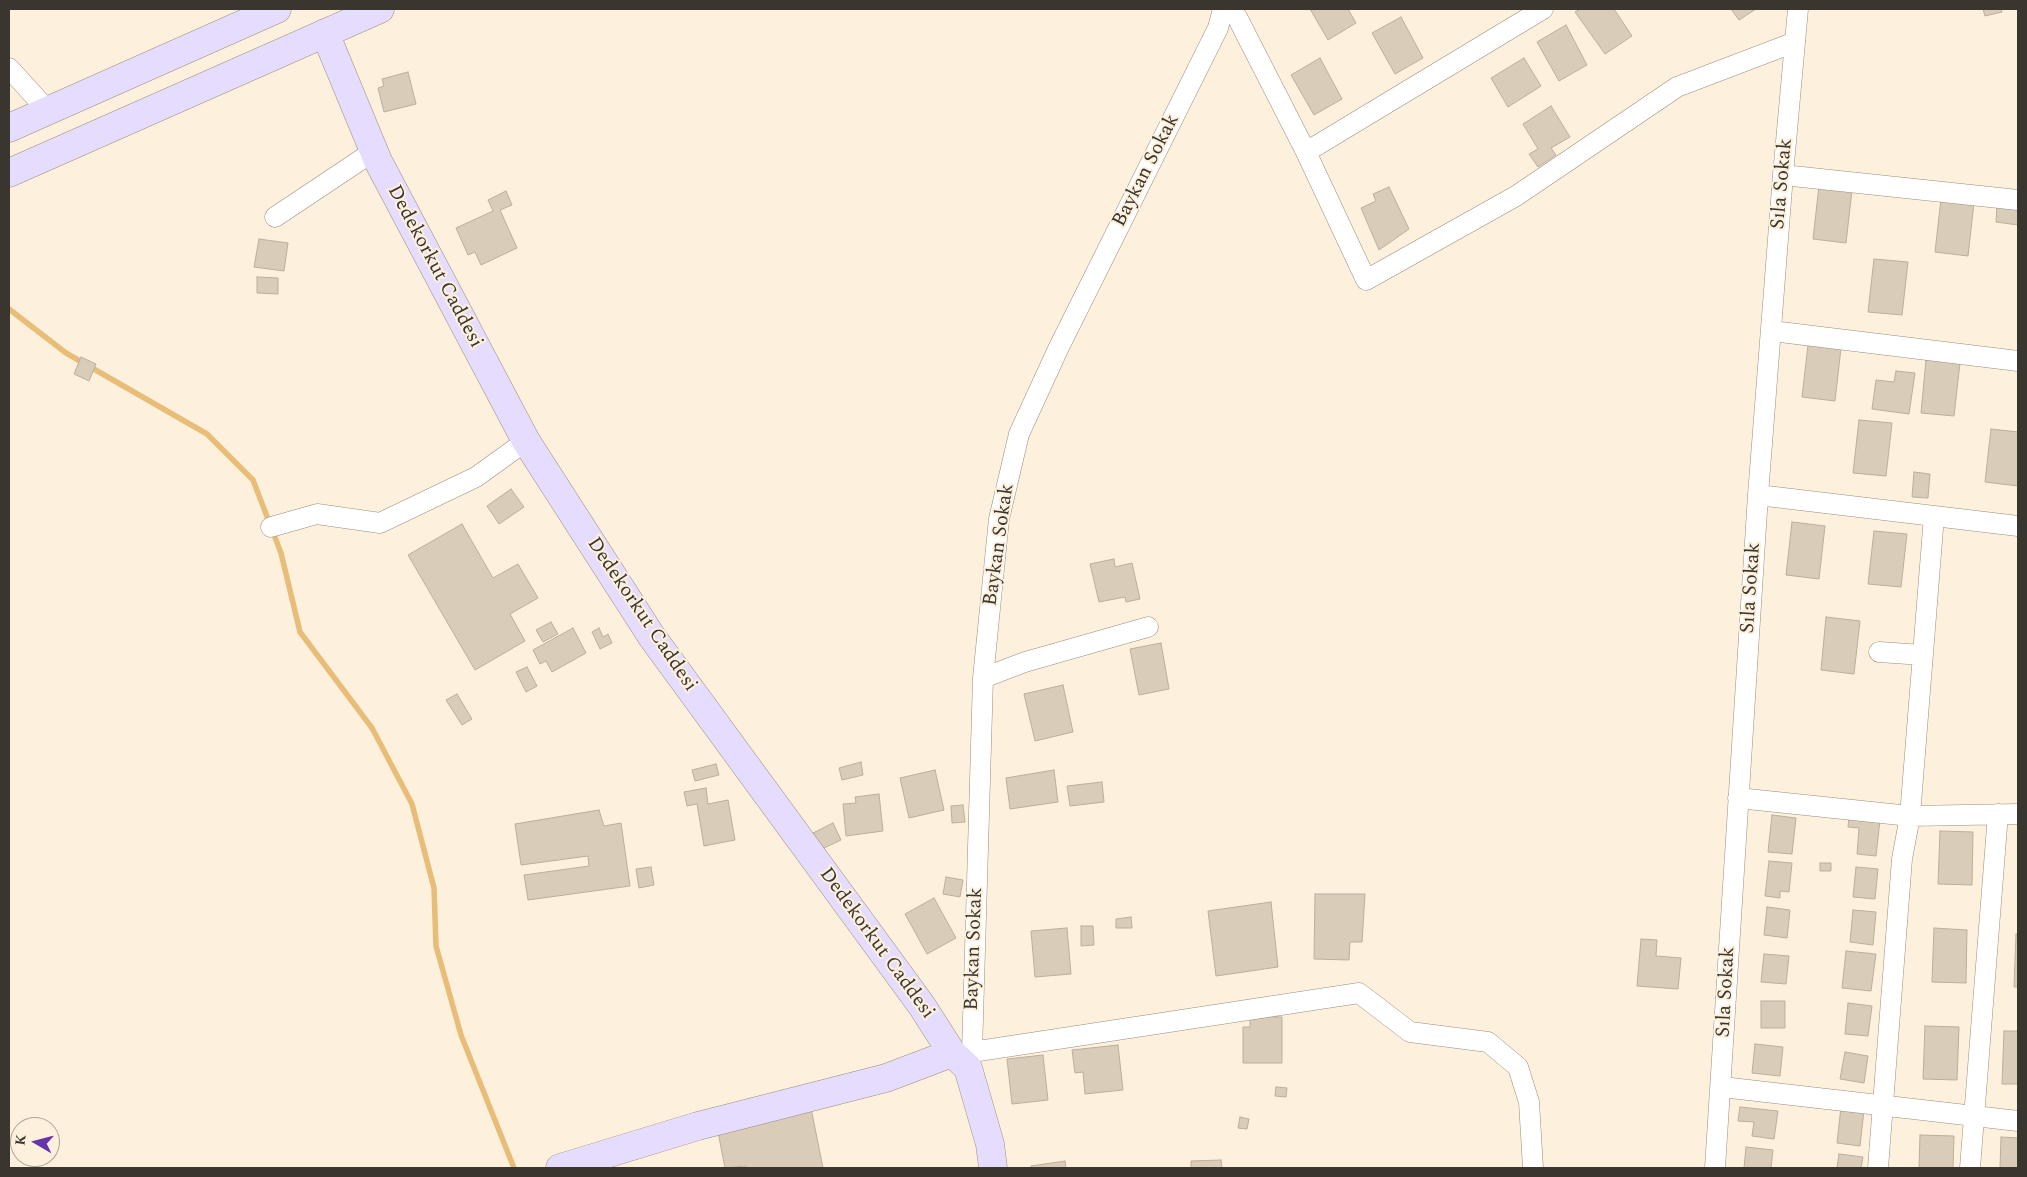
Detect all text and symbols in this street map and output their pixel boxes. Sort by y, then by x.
street label: Baykan Sokak [1108,111,1186,231]
street label: Sıla Sokak [1767,138,1799,230]
street label: Dedekorkut Caddesi [381,181,487,353]
street label: Baykan Sokak [980,482,1020,608]
street label: Dedekorkut Caddesi [580,533,702,697]
street label: Sıla Sokak [1737,542,1767,634]
street label: Dedekorkut Caddesi [813,864,939,1024]
street label: Baykan Sokak [961,887,989,1011]
street label: Sıla Sokak [1713,946,1741,1038]
north arrow [10,1117,60,1167]
text: K [9,1133,32,1147]

